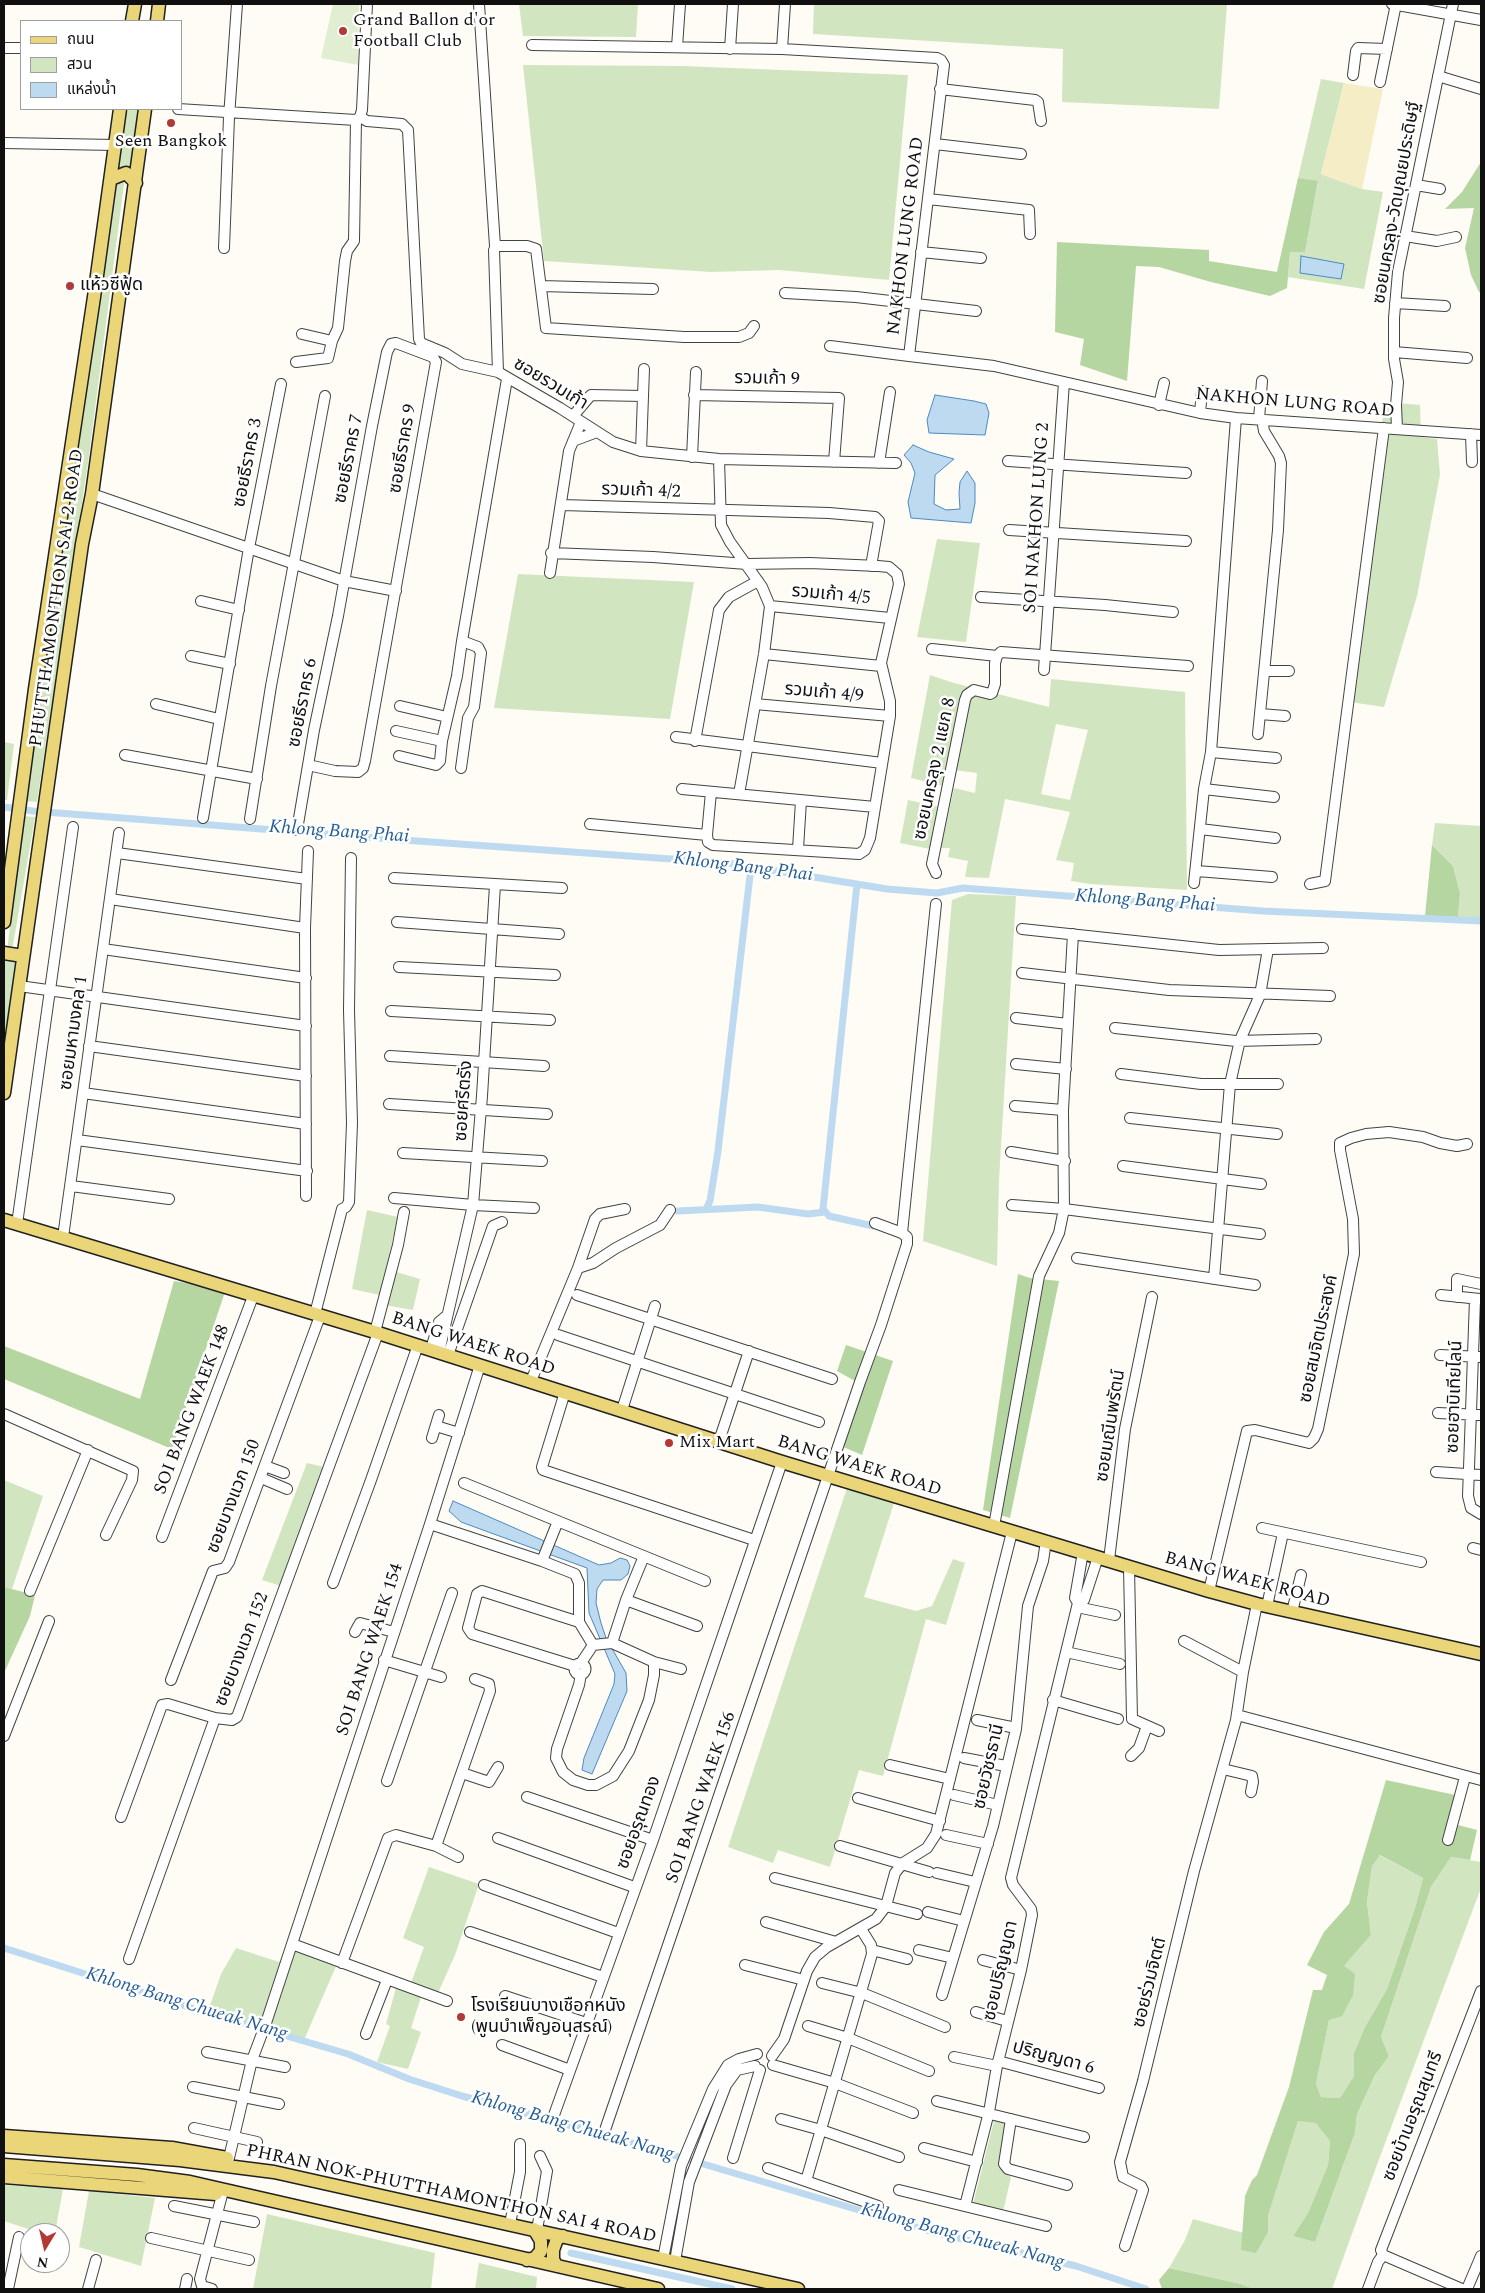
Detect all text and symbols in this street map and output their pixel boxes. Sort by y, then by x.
place label: Grand Ballon d'or Football Club [353,10,495,52]
legend [20,20,182,110]
marker: Grand Ballon d'or Football Club [337,25,349,37]
text: ถนน [67,28,94,51]
text: สวน [67,53,92,76]
text: แหล่งน้ำ [67,78,116,101]
street label: ซอยนครลุง-วัดบุณยประดิษฐ์ [1370,100,1426,306]
marker: Seen Bangkok [165,117,177,129]
place label: Seen Bangkok [115,131,227,153]
street label: NAKHON LUNG ROAD [884,136,930,336]
place label: แห้วซีฟู้ด [80,275,143,297]
marker: แห้วซีฟู้ด [64,280,76,292]
street label: ซอยรวมเก้า [509,354,591,416]
street label: รวมเก้า 9 [734,369,800,391]
street label: NAKHON LUNG ROAD [1195,385,1395,423]
street label: ซอยธีราคร 9 [386,403,422,495]
street label: ซอยธีราคร 7 [331,413,369,505]
street label: ซอยธีราคร 3 [230,417,268,509]
street label: SOI NAKHON LUNG 2 [1021,422,1055,614]
street label: PHUTTHAMONTHON SAI 2 ROAD [26,448,90,748]
street label: รวมเก้า 4/2 [601,480,681,504]
street label: รวมเก้า 4/5 [791,582,871,610]
street label: ซอยธีราคร 6 [285,657,323,749]
street label: รวมเก้า 4/9 [784,680,864,708]
street label: ซอยนครลุง 2 แยก 8 [910,696,962,842]
water label: Khlong Bang Phai [268,817,410,849]
water label: Khlong Bang Phai [672,848,814,888]
water label: Khlong Bang Phai [1074,886,1216,918]
street label: ซอยมหามงคล 1 [56,974,94,1092]
street label: ซอยศรีตรัง [451,1060,479,1142]
street label: ซอยสมจิตประสงค์ [1296,1273,1344,1405]
street label: BANG WAEK ROAD [389,1308,557,1382]
street label: SOI BANG WAEK 148 [151,1322,235,1498]
street label: ซอยฮาบิเทียไลน์ [1443,1340,1469,1454]
street label: ซอยมณีนพรัตน์ [1092,1368,1132,1484]
place label: Mix Mart [679,1432,755,1454]
street label: BANG WAEK ROAD [774,1432,944,1502]
street label: ซอยบางแวก 150 [203,1437,267,1557]
marker: Mix Mart [663,1437,675,1449]
street label: BANG WAEK ROAD [1162,1548,1332,1614]
street label: SOI BANG WAEK 154 [333,1561,409,1739]
street label: ซอยบางแวก 152 [211,1590,275,1710]
street label: SOI BANG WAEK 156 [663,1709,741,1887]
street label: ซอยวัชรธานี [970,1722,1010,1812]
street label: ซอยอรุณทอง [613,1774,667,1872]
street label: ซอยปริญญดา [980,1919,1024,2023]
street label: ซอยร่วมจิตต์ [1129,1936,1173,2030]
water label: Khlong Bang Chueak Nang [83,1963,289,2047]
place label: โรงเรียนบางเชือกหนัง (พูนบำเพ็ญอนุสรณ์) [471,1996,626,2038]
marker: โรงเรียนบางเชือกหนัง (พูนบำเพ็ญอนุสรณ์) [455,2011,467,2023]
street label: ปริญญดา 6 [1009,2038,1097,2080]
street label: ซอยบ้านอรุณสุนทรี [1379,2049,1449,2185]
water label: Khlong Bang Chueak Nang [468,2087,676,2167]
street label: PHRAN NOK-PHUTTHAMONTHON SAI 4 ROAD [244,2141,658,2249]
water label: Khlong Bang Chueak Nang [858,2199,1066,2275]
north arrow [20,2223,70,2273]
text: N [35,2251,50,2274]

